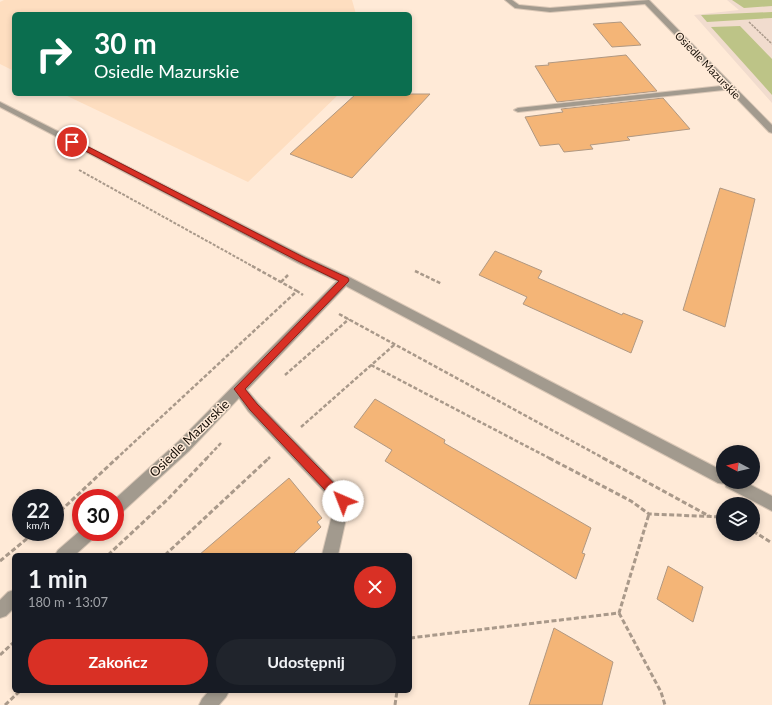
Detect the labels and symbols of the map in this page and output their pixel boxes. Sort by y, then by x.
street label: Osiedle Mazurskie [673,29,744,102]
pin [55,125,89,159]
street label: Osiedle Mazurskie [146,396,232,480]
north arrow [716,445,760,489]
position arrow [322,480,364,522]
speed limit sign: 30 [72,489,124,541]

